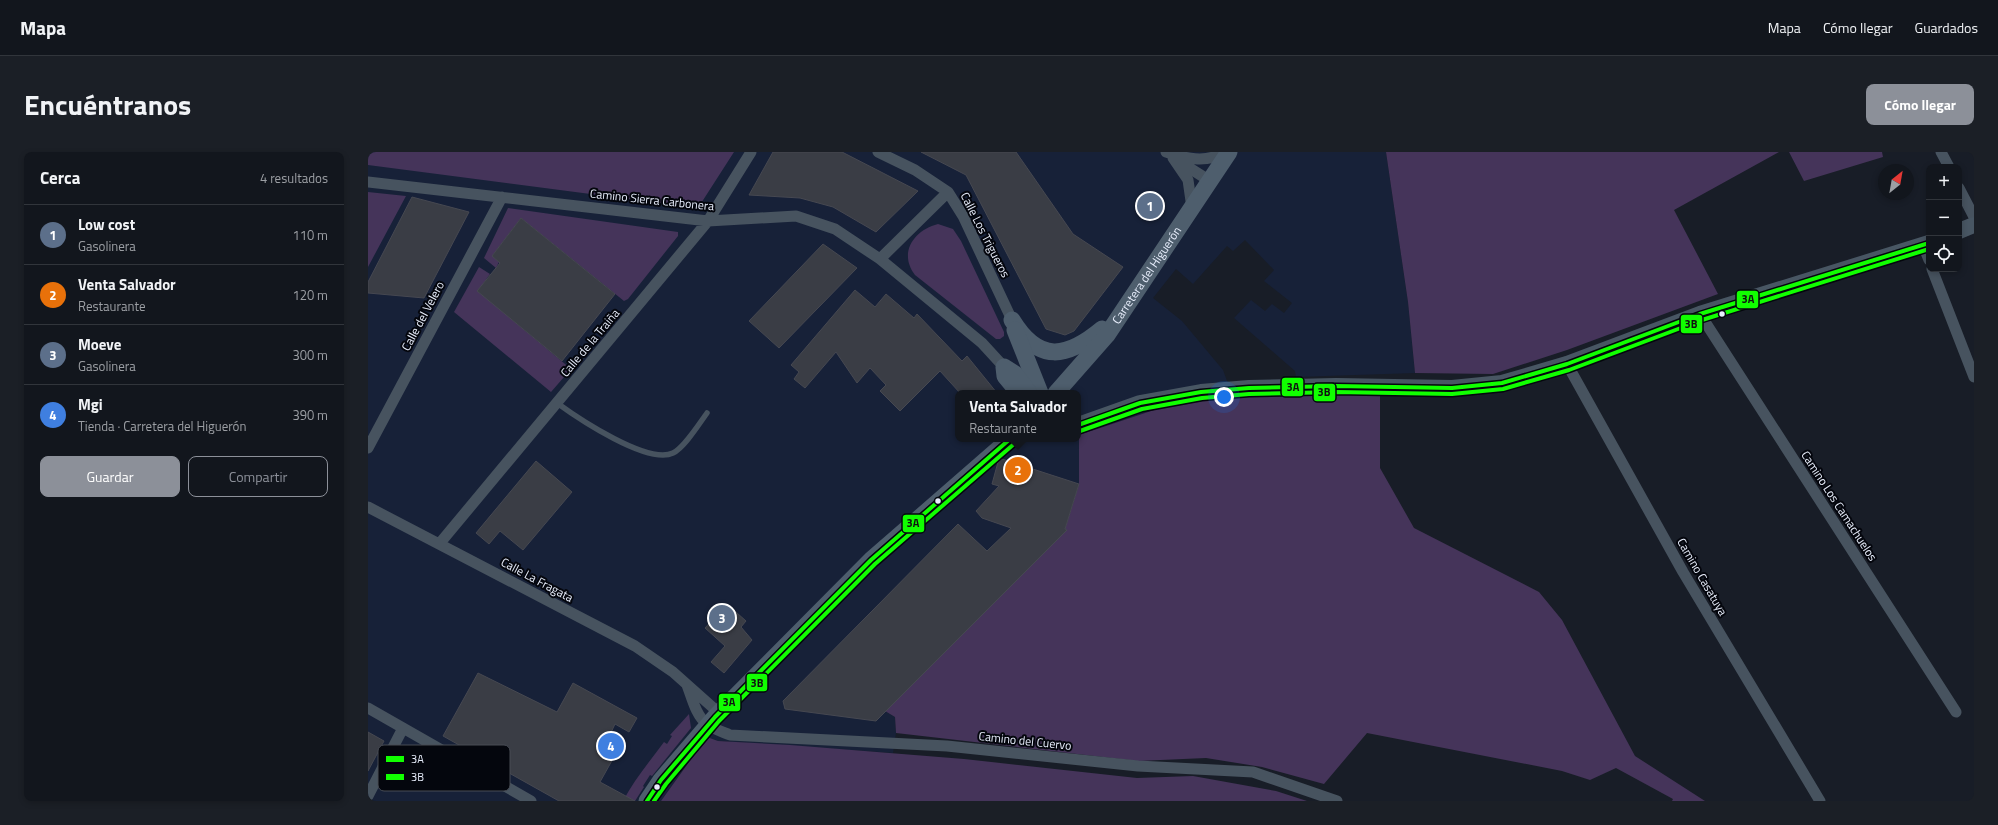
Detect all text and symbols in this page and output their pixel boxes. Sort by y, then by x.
text: Mapa [20,13,66,42]
text: Mapa [1768,17,1801,38]
text: Cómo llegar [1823,17,1893,38]
text: Guardados [1915,17,1978,38]
text: Encuéntranos [24,83,191,126]
button: Cómo llegar [1866,84,1974,125]
north arrow [1878,164,1914,200]
map controls [1926,164,1962,272]
button: + [1926,164,1962,200]
text: Cerca [40,165,80,191]
text: 4 resultados [260,168,328,188]
street label: Camino Sierra Carbonera [589,184,715,215]
street label: Calle Los Trigueros [956,189,1015,281]
pin: 1 [1137,191,1163,221]
button: − [1926,200,1962,236]
text: Low cost [78,213,135,236]
street label: Carretera del Higuerón [1107,222,1186,328]
text: 1 [49,225,57,245]
text: 110 m [292,225,328,245]
text: Gasolinera [78,236,136,256]
button: locate [1926,236,1962,272]
text: Venta Salvador [78,273,176,296]
street label: Calle del Velero [396,278,449,354]
text: 2 [49,285,57,305]
text: 120 m [292,285,328,305]
line badge: 3A [1736,290,1759,309]
text: 3A [1742,291,1755,307]
text: Restaurante [78,296,146,316]
street label: Calle de la Traiña [555,304,624,381]
unlabelled marker [1717,309,1727,319]
line badge: 3B [1680,314,1703,334]
text: 3B [1685,316,1698,332]
text: Moeve [78,333,121,356]
text: 3 [49,345,57,365]
text: 300 m [292,345,328,365]
text: Gasolinera [78,356,136,376]
line badge: 3A [1281,377,1304,397]
text: 3A [1287,379,1300,395]
line badge: 3B [1313,383,1336,402]
text: 3B [1318,384,1331,400]
your location [1214,387,1234,407]
popup [955,390,1081,442]
text: Mgi [78,393,103,416]
text: Venta Salvador [969,395,1067,418]
text: 4 [49,405,57,425]
text: 390 m [292,405,328,425]
text: Tienda · Carretera del Higuerón [78,416,246,436]
text: Restaurante [969,418,1037,438]
street label: Camino Los Camachuelos [1797,447,1883,565]
pin: 2 [1005,455,1031,485]
button: Guardar [40,456,180,497]
button: Compartir [188,456,328,497]
unlabelled marker [933,496,943,506]
line badge: 3A [902,514,925,533]
text: 3A [907,515,920,531]
street label: Camino Casatuya [1672,534,1732,619]
street label: Calle La Fragata [498,552,577,607]
pin: 3 [709,603,735,633]
line badge: 3B [746,673,768,692]
text: 3B [751,675,764,691]
line badge: 3A [718,693,741,712]
text: 3A [723,694,736,710]
street label: Camino del Cuervo [978,726,1073,755]
pin: 4 [598,731,624,761]
legend [378,745,510,791]
text: 3A [411,751,424,767]
text: 3B [411,769,424,785]
unlabelled marker [652,782,662,792]

